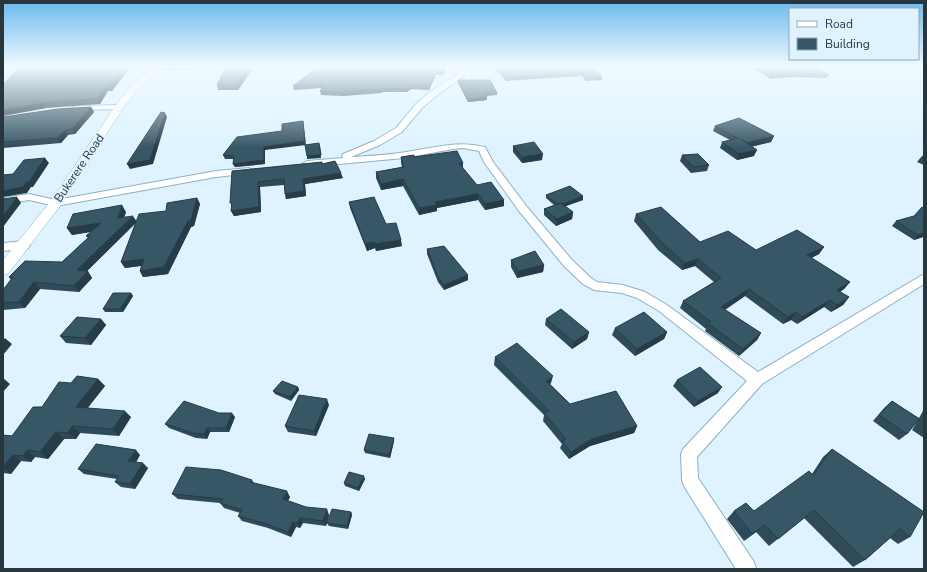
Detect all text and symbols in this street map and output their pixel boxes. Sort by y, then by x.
legend [789,8,919,60]
text: Road [825,16,853,32]
text: Building [825,36,870,52]
street label: Bukerere Road [50,131,108,205]

